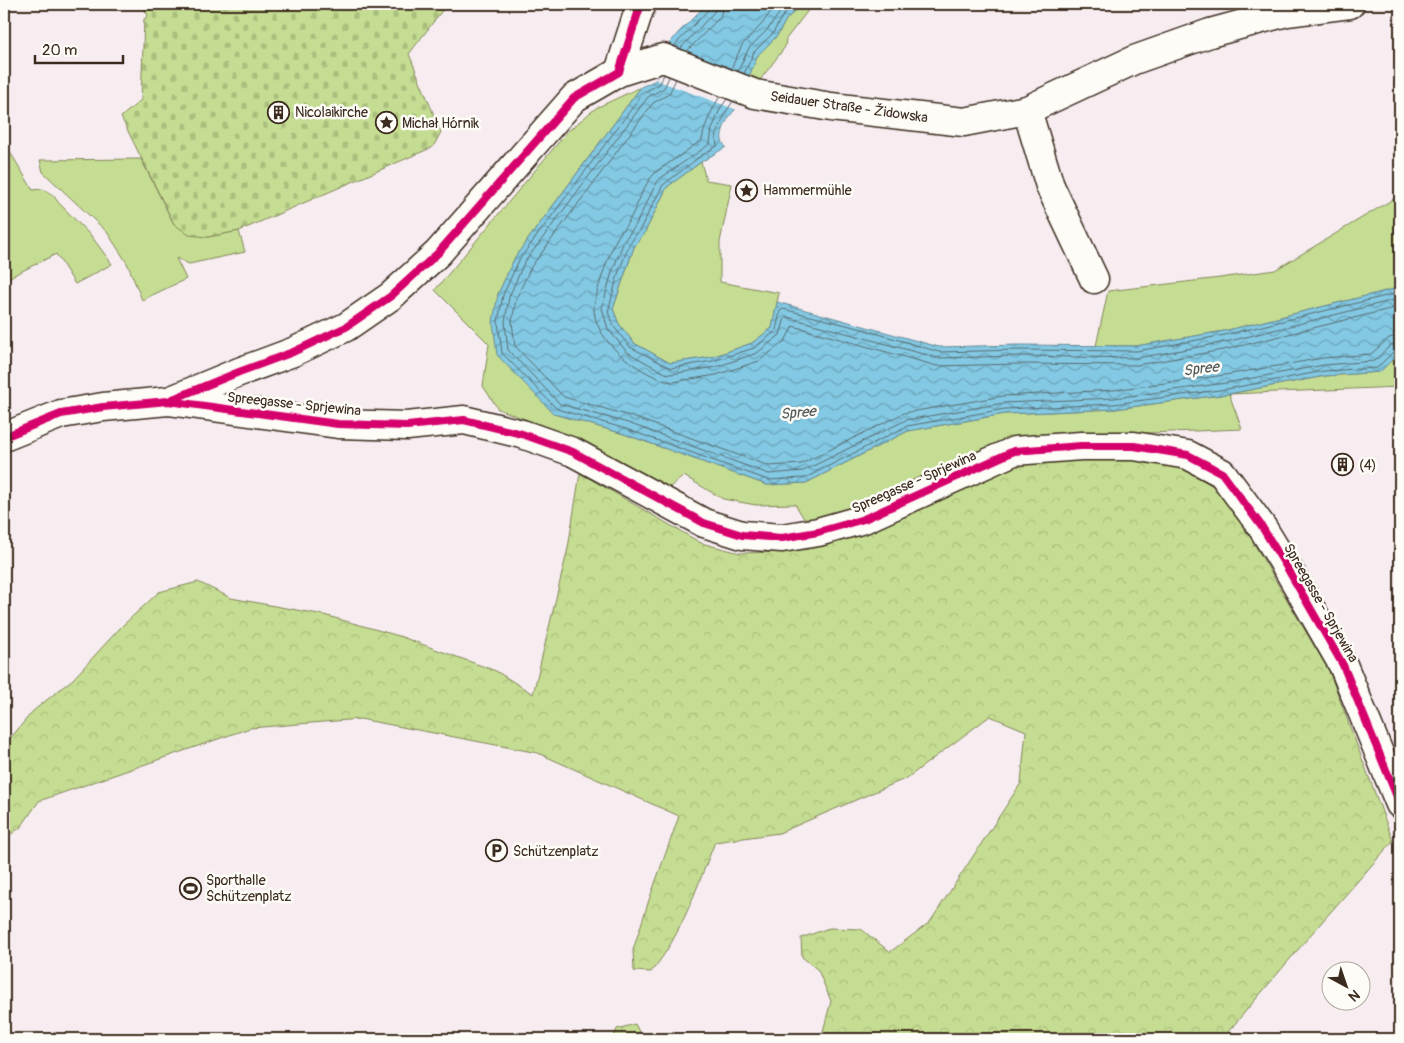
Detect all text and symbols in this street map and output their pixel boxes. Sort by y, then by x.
scale bar [35,32,122,64]
text: 20 m [42,41,77,60]
street label: Seidauer Straße - Židowska [769,88,929,126]
building icon: Nicolaikirche [267,100,291,124]
place label: Nicolaikirche [295,104,368,121]
place icon: Michał Hórnik [374,111,398,135]
place label: Michał Hórnik [402,115,479,132]
place icon: Hammermühle [735,178,759,202]
place label: Hammermühle [763,182,852,199]
water label: Spree [1182,357,1221,381]
street label: Spreegasse - Sprjewina [226,389,362,419]
water label: Spree [779,402,818,424]
street label: Spreegasse - Sprjewina [849,447,979,517]
building icon: (4) [1331,453,1355,477]
place label: (4) [1359,457,1377,474]
street label: Spreegasse - Sprjewina [1280,541,1362,665]
parking icon: Schützenplatz [485,839,509,863]
place label: Schützenplatz [513,843,599,860]
place label: Sporthalle Schützenplatz [206,872,292,905]
sports icon: Sporthalle Schützenplatz [178,876,202,900]
north arrow [1322,960,1372,1010]
text: N [1345,986,1363,1005]

